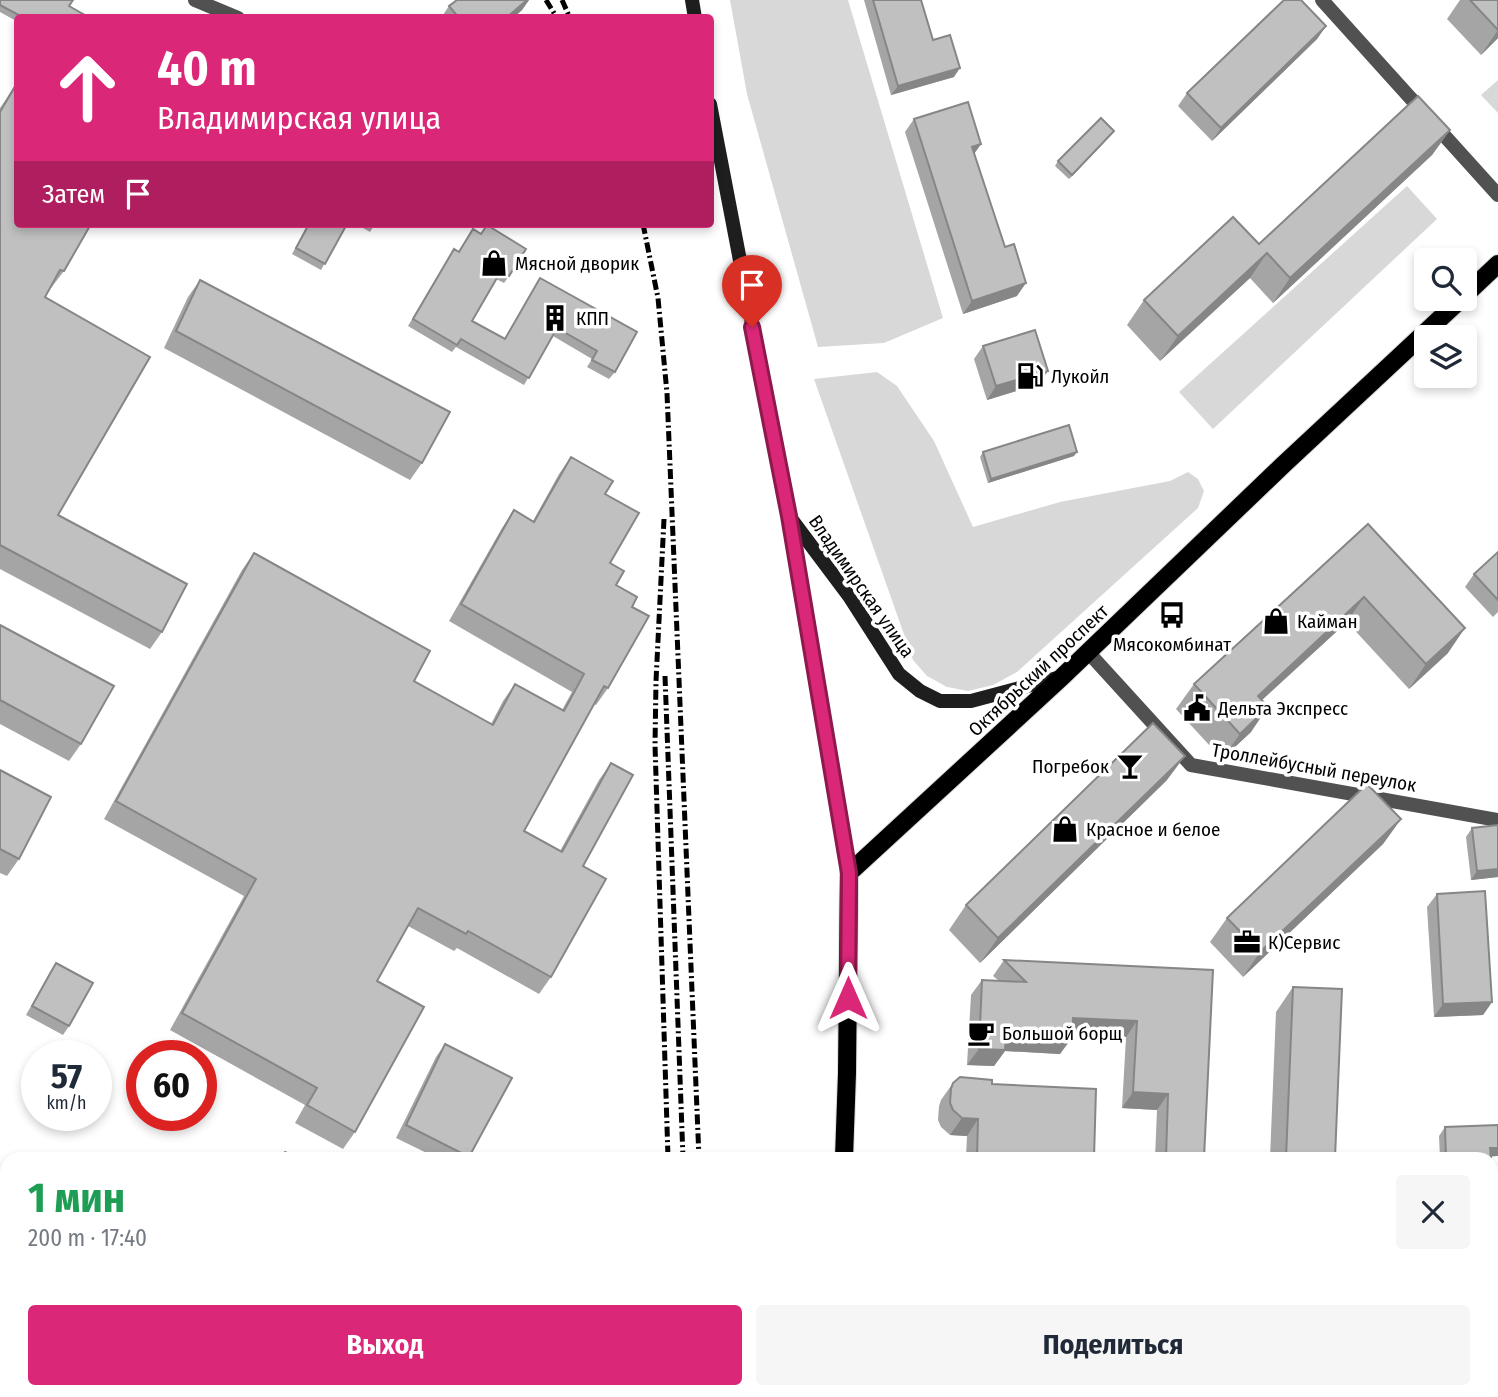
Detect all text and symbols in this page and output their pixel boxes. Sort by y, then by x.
text: 40 m [157,39,257,98]
icon: ahead [42,42,133,133]
text: Владимирская улица [157,99,441,137]
icon: arrive [119,175,157,213]
text: Затем [42,179,105,210]
shop icon: Мясной дворик [479,248,509,278]
map controls [1414,248,1477,388]
button: search [1414,248,1477,311]
place label: Мясной дворик [515,252,639,275]
pin [722,255,782,327]
icon: arrive [733,266,771,304]
building icon: КПП [540,303,570,333]
place label: КПП [576,307,609,330]
button: layers [1414,325,1477,388]
fuel station icon: Лукойл [1015,361,1045,391]
place label: Лукойл [1051,365,1109,388]
street label: Владимирская улица [804,511,919,662]
street label: Октябрьский проспект [964,599,1113,741]
bus stop icon: Мясокомбинат [1157,600,1187,630]
shop icon: Кайман [1261,606,1291,636]
place label: Кайман [1297,610,1358,633]
place label: Мясокомбинат [1113,633,1231,656]
public building icon: Дельта Экспресс [1182,693,1212,723]
place label: Дельта Экспресс [1217,697,1348,720]
street label: Троллейбусный переулок [1210,738,1418,797]
bar icon: Погребок [1115,751,1145,781]
place label: Погребок [1032,755,1109,778]
shop icon: Красное и белое [1050,814,1080,844]
place label: Красное и белое [1086,818,1220,841]
office icon: К)Сервис [1232,927,1262,957]
place label: К)Сервис [1268,931,1340,954]
position arrow [811,961,885,1035]
cafe icon: Большой борщ [966,1018,996,1048]
place label: Большой борщ [1002,1022,1123,1045]
speed limit sign: 60 [126,1040,217,1131]
text: 57 [51,1055,82,1097]
text: km/h [46,1092,87,1114]
text: 1 мин [28,1173,125,1223]
button: close [1396,1175,1470,1249]
text: 200 m · 17:40 [28,1224,147,1252]
button: Выход [28,1305,742,1385]
button: Поделиться [756,1305,1470,1385]

